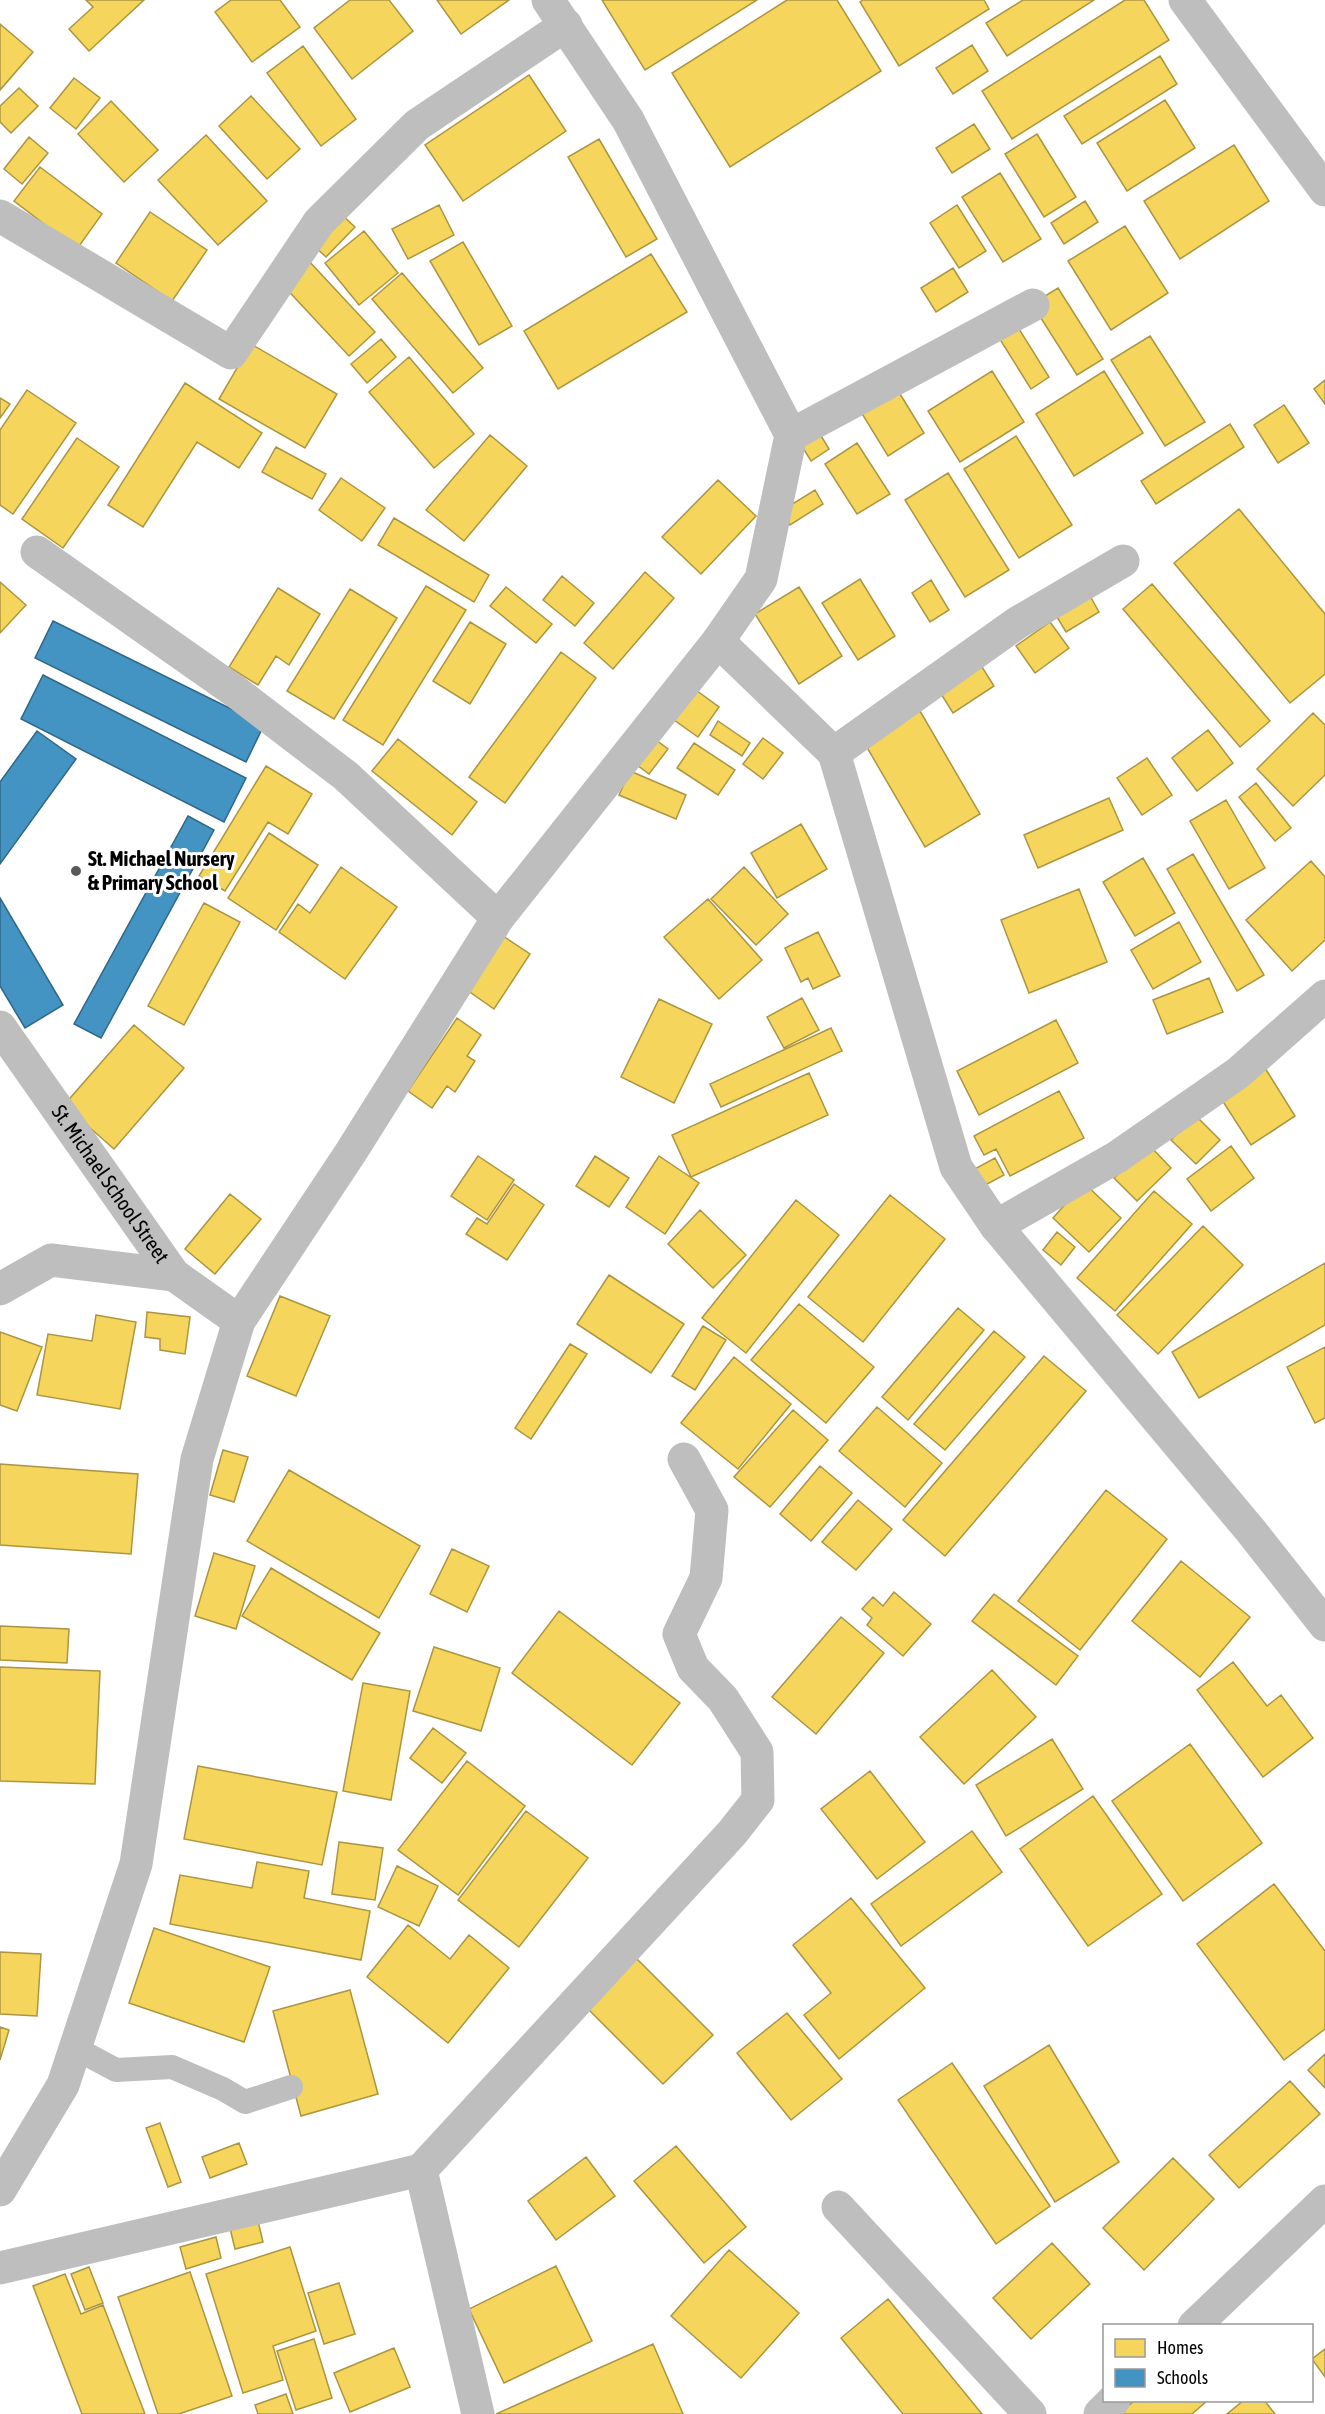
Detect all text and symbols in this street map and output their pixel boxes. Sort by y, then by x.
place label: St. Michael Nursery & Primary School [88,846,235,894]
marker: St. Michael Nursery & Primary School [69,864,83,878]
street label: St. Michael School Street [47,1100,175,1267]
legend [1103,2324,1313,2402]
text: Homes [1157,2337,1203,2358]
text: Schools [1157,2367,1208,2388]

